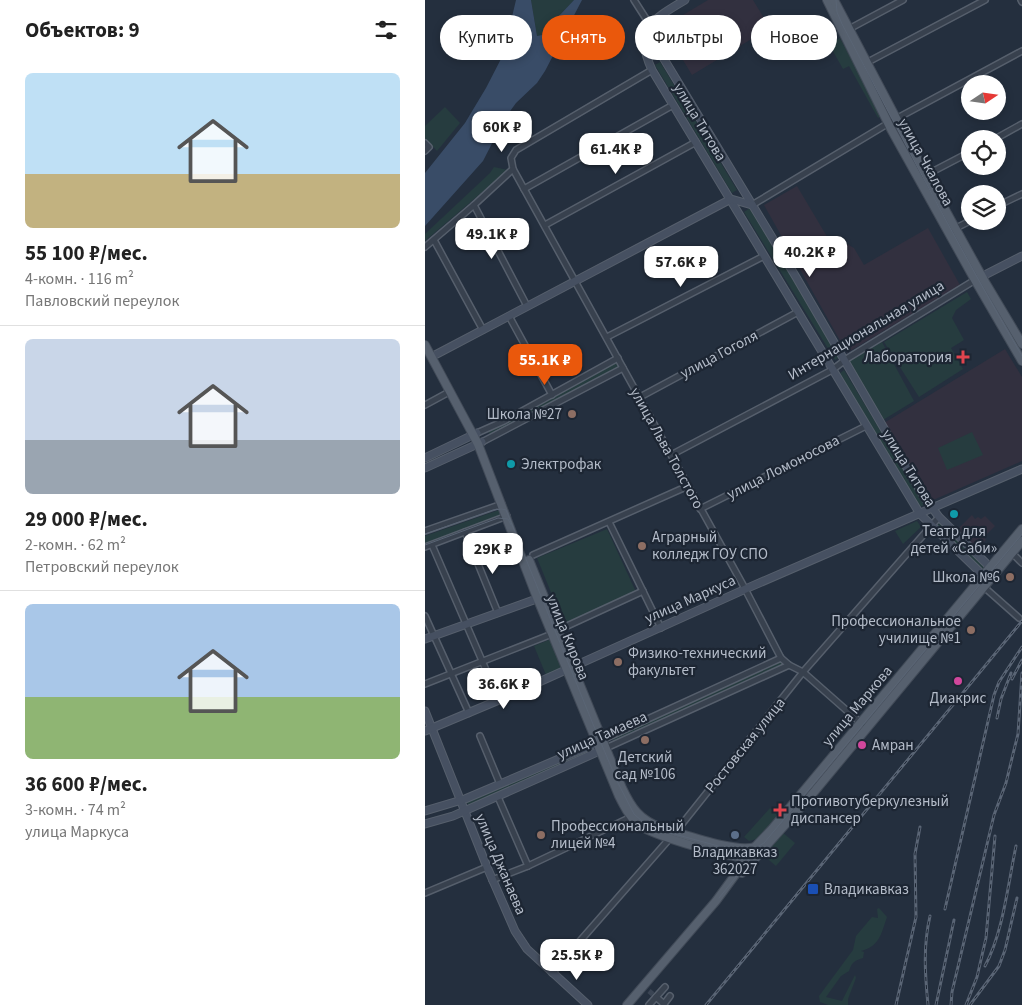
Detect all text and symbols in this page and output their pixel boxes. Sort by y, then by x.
text: Объектов: 9 [25,15,140,45]
chip: Купить [440,15,532,60]
chip: Снять [542,15,625,60]
chip: Фильтры [635,15,741,60]
chip: Новое [751,15,837,60]
icon: filters [372,16,400,44]
north arrow [961,75,1006,120]
map controls [961,75,1006,230]
street label: улица Титова [668,79,731,165]
icon: home [168,106,258,196]
pin: 60K ₽ [467,110,537,153]
street label: улица Чкалова [893,115,958,210]
text: 60K ₽ [483,116,521,138]
button: locate [961,130,1006,175]
pin: 61.4K ₽ [570,132,662,175]
text: 61.4K ₽ [590,138,642,160]
button: layers [961,185,1006,230]
pin: 49.1K ₽ [446,218,538,260]
text: 49.1K ₽ [466,223,518,245]
pin: 40.2K ₽ [764,236,856,278]
text: 55 100 ₽/мес. [25,238,148,268]
text: 40.2K ₽ [784,241,836,263]
pin: 57.6K ₽ [635,246,727,288]
text: 57.6K ₽ [655,251,707,273]
text: 4-комн. · 116 m² [25,268,134,290]
street label: Интернациональная улица [784,275,948,386]
text: Павловский переулок [25,290,179,312]
street label: улица Гоголя [676,325,762,384]
pin: 55.1K ₽ [499,344,591,386]
place label: Лаборатория [864,347,952,368]
text: 55.1K ₽ [519,349,571,371]
marker: Лаборатория [956,350,970,364]
icon: home [168,371,258,461]
street label: улица Льва Толстого [624,384,709,513]
place label: Школа №27 [487,404,562,425]
marker: Школа №27 [566,408,578,420]
street label: улица Титова [876,425,941,511]
street label: улица Ломоносова [723,430,843,505]
place label: Электрофак [521,454,602,475]
marker: Электрофак [505,458,517,470]
text: 29 000 ₽/мес. [25,504,148,534]
marker: Театр для детей «Саби» [948,508,960,520]
place label: Театр для детей «Саби» [911,521,997,559]
place label: Аграрный колледж ГОУ СПО [652,527,768,565]
pin: 29K ₽ [458,532,528,575]
text: 2-комн. · 62 m² [25,534,126,556]
text: 29K ₽ [474,538,512,560]
marker: Аграрный колледж ГОУ СПО [636,540,648,552]
text: Петровский переулок [25,556,179,578]
place label: Школа №6 [932,567,1000,588]
street label: улица Маркуса [641,570,739,629]
marker: Школа №6 [1004,571,1016,583]
street label: улица Кирова [541,591,594,683]
place label: Профессиональное училище №1 [831,611,961,649]
marker: Профессиональное училище №1 [965,624,977,636]
icon: home [168,636,258,726]
place label: Физико-технический факультет [628,643,766,681]
marker: Физико-технический факультет [612,656,624,668]
street label: улица Маркова [817,661,897,751]
pin: 36.6K ₽ [458,668,550,710]
text: 36.6K ₽ [478,673,530,695]
marker: Диакрис [952,675,964,687]
place label: Диакрис [930,688,987,709]
street label: Ростовская улица [700,693,790,797]
street label: улица Тамаева [554,706,651,765]
marker: Детский сад №106 [639,734,651,746]
place label: Амран [872,735,914,756]
marker: Амран [856,739,868,751]
place label: Детский сад №106 [614,747,676,785]
text: 36 600 ₽/мес. [25,769,148,799]
place label: Противотуберкулезный диспансер [791,791,949,829]
text: 3-комн. · 74 m² [25,799,126,821]
marker: Противотуберкулезный диспансер [773,803,787,817]
street label: улица Джанаева [470,810,531,918]
place label: Профессиональный лицей №4 [551,816,684,854]
text: улица Маркуса [25,821,129,843]
marker: Профессиональный лицей №4 [535,829,547,841]
marker: Владикавказ 362027 [729,829,741,841]
place label: Владикавказ 362027 [693,842,778,880]
place label: Владикавказ [824,879,909,900]
marker: Владикавказ [806,882,820,896]
pin: 25.5K ₽ [531,938,623,981]
text: 25.5K ₽ [551,944,603,966]

